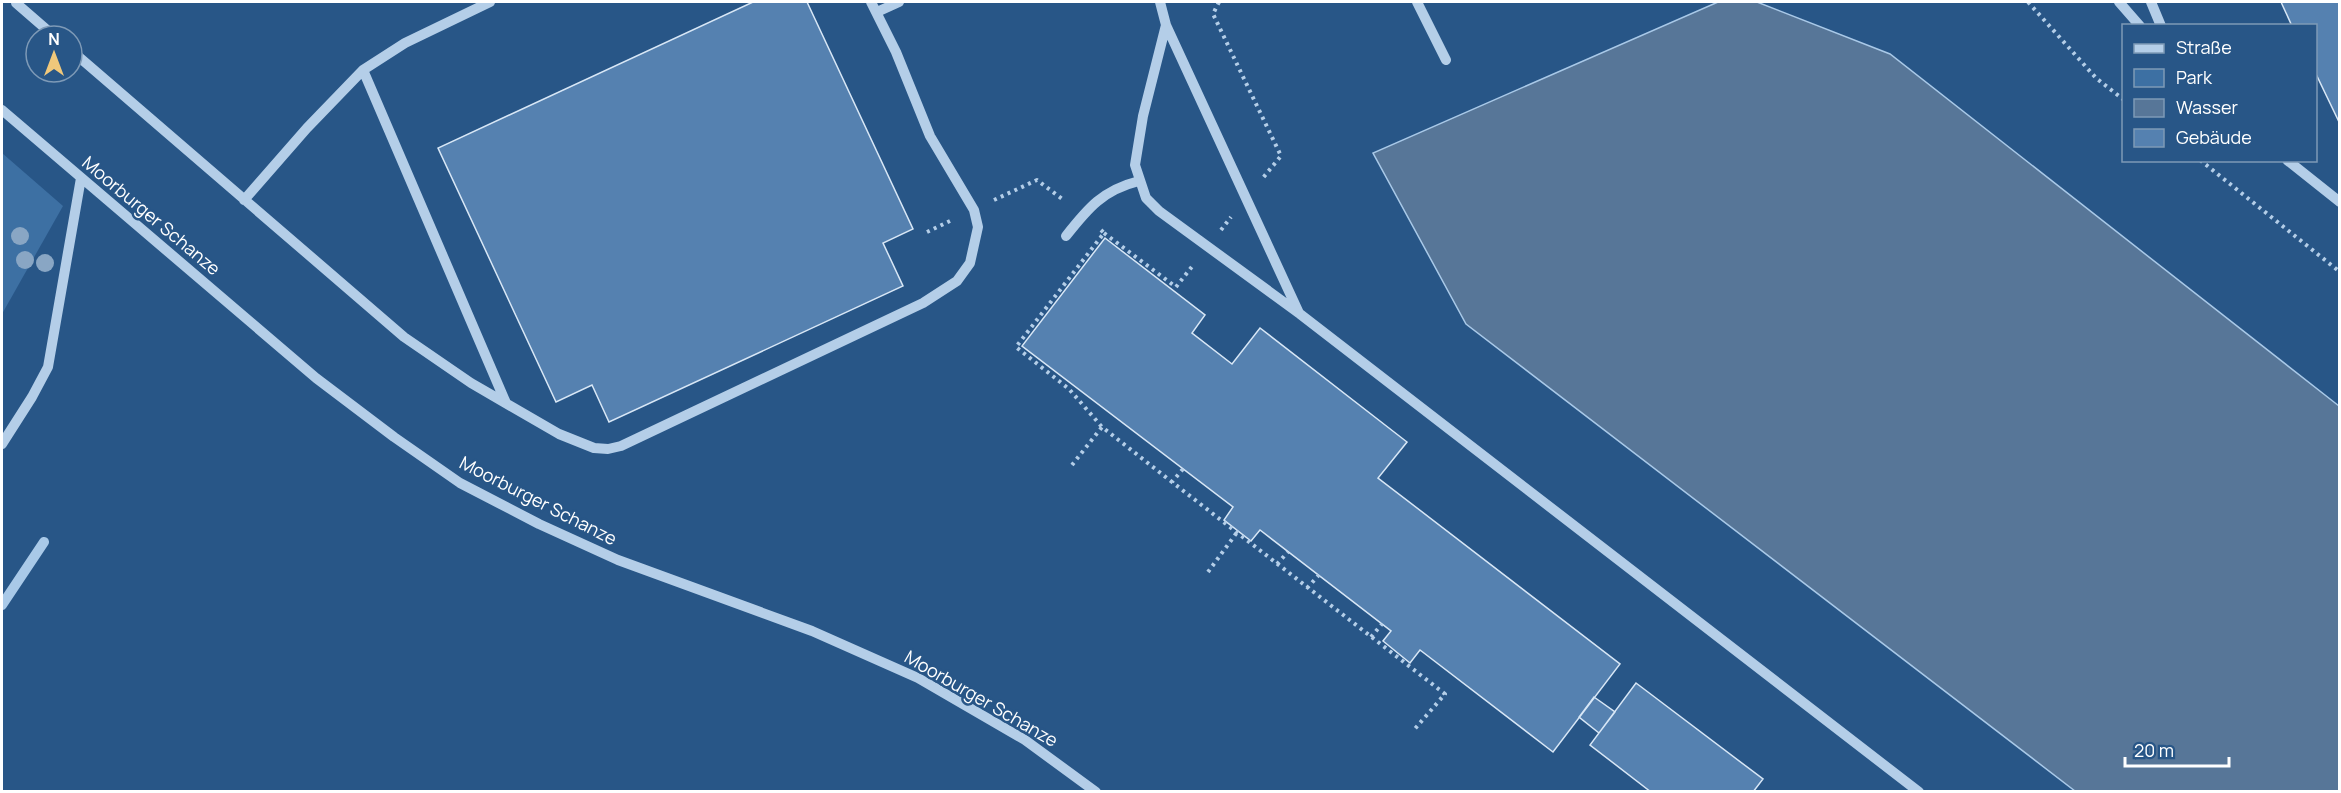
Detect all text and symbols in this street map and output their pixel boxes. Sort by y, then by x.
north arrow [24,24,84,84]
legend [2122,24,2317,162]
text: N [48,28,60,50]
text: Straße [2176,35,2232,59]
text: Park [2176,65,2213,89]
text: Wasser [2176,95,2238,119]
text: Gebäude [2176,125,2252,149]
street label: Moorburger Schanze [77,150,226,280]
street label: Moorburger Schanze [456,450,621,550]
street label: Moorburger Schanze [900,644,1063,752]
scale bar [2125,730,2228,768]
text: 20 m [2134,738,2174,762]

